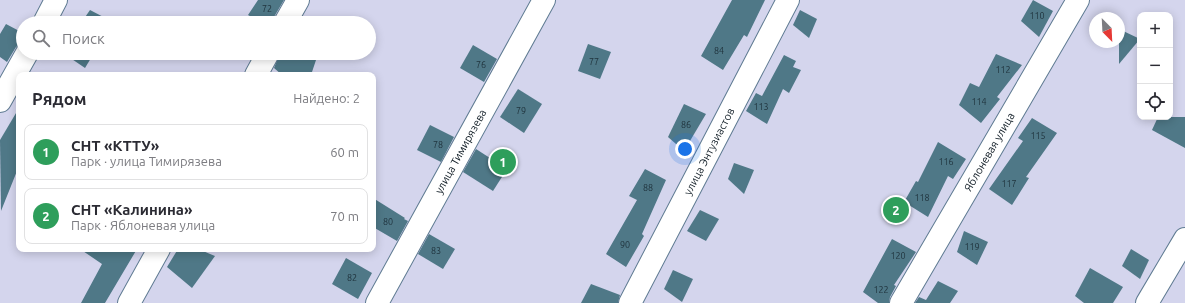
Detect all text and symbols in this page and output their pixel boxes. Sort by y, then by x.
house number: 72 [262,4,272,14]
house number: 110 [1029,11,1045,21]
north arrow [1089,12,1125,48]
map controls [1137,12,1173,120]
button: + [1137,12,1173,48]
search box [16,16,376,60]
icon: search [30,27,52,49]
text: Поиск [62,30,105,47]
house number: 84 [714,46,724,56]
button: − [1137,48,1173,84]
house number: 77 [589,57,599,67]
house number: 76 [476,60,486,70]
house number: 112 [995,65,1011,75]
button: locate [1137,84,1173,120]
text: Рядом [32,89,87,108]
text: Найдено: 2 [293,91,360,105]
house number: 114 [971,97,987,107]
house number: 113 [753,102,769,112]
house number: 79 [516,106,526,116]
street label: улица Энтузиастов [681,106,737,197]
street label: улица Тимирязева [432,107,489,196]
street label: Яблоневая улица [962,110,1017,193]
house number: 86 [681,120,691,130]
house number: 115 [1030,131,1046,141]
text: СНТ «КТТУ» [71,137,159,154]
your location [675,139,695,159]
house number: 78 [433,140,443,150]
text: 1 [42,145,50,159]
text: 60 m [330,145,359,159]
pin: 1 [490,147,516,177]
text: Парк · улица Тимирязева [71,154,222,168]
house number: 116 [938,157,954,167]
house number: 117 [1001,179,1017,189]
house number: 88 [643,183,653,193]
house number: 118 [914,193,930,203]
pin: 2 [883,195,909,225]
text: СНТ «Калинина» [71,201,192,218]
text: 2 [42,209,50,223]
text: 70 m [330,209,359,223]
house number: 80 [383,217,393,227]
text: Парк · Яблоневая улица [71,218,215,232]
house number: 90 [620,240,630,250]
house number: 119 [964,242,980,252]
house number: 83 [431,246,441,256]
house number: 120 [890,251,906,261]
house number: 82 [347,273,357,283]
house number: 122 [873,285,889,295]

